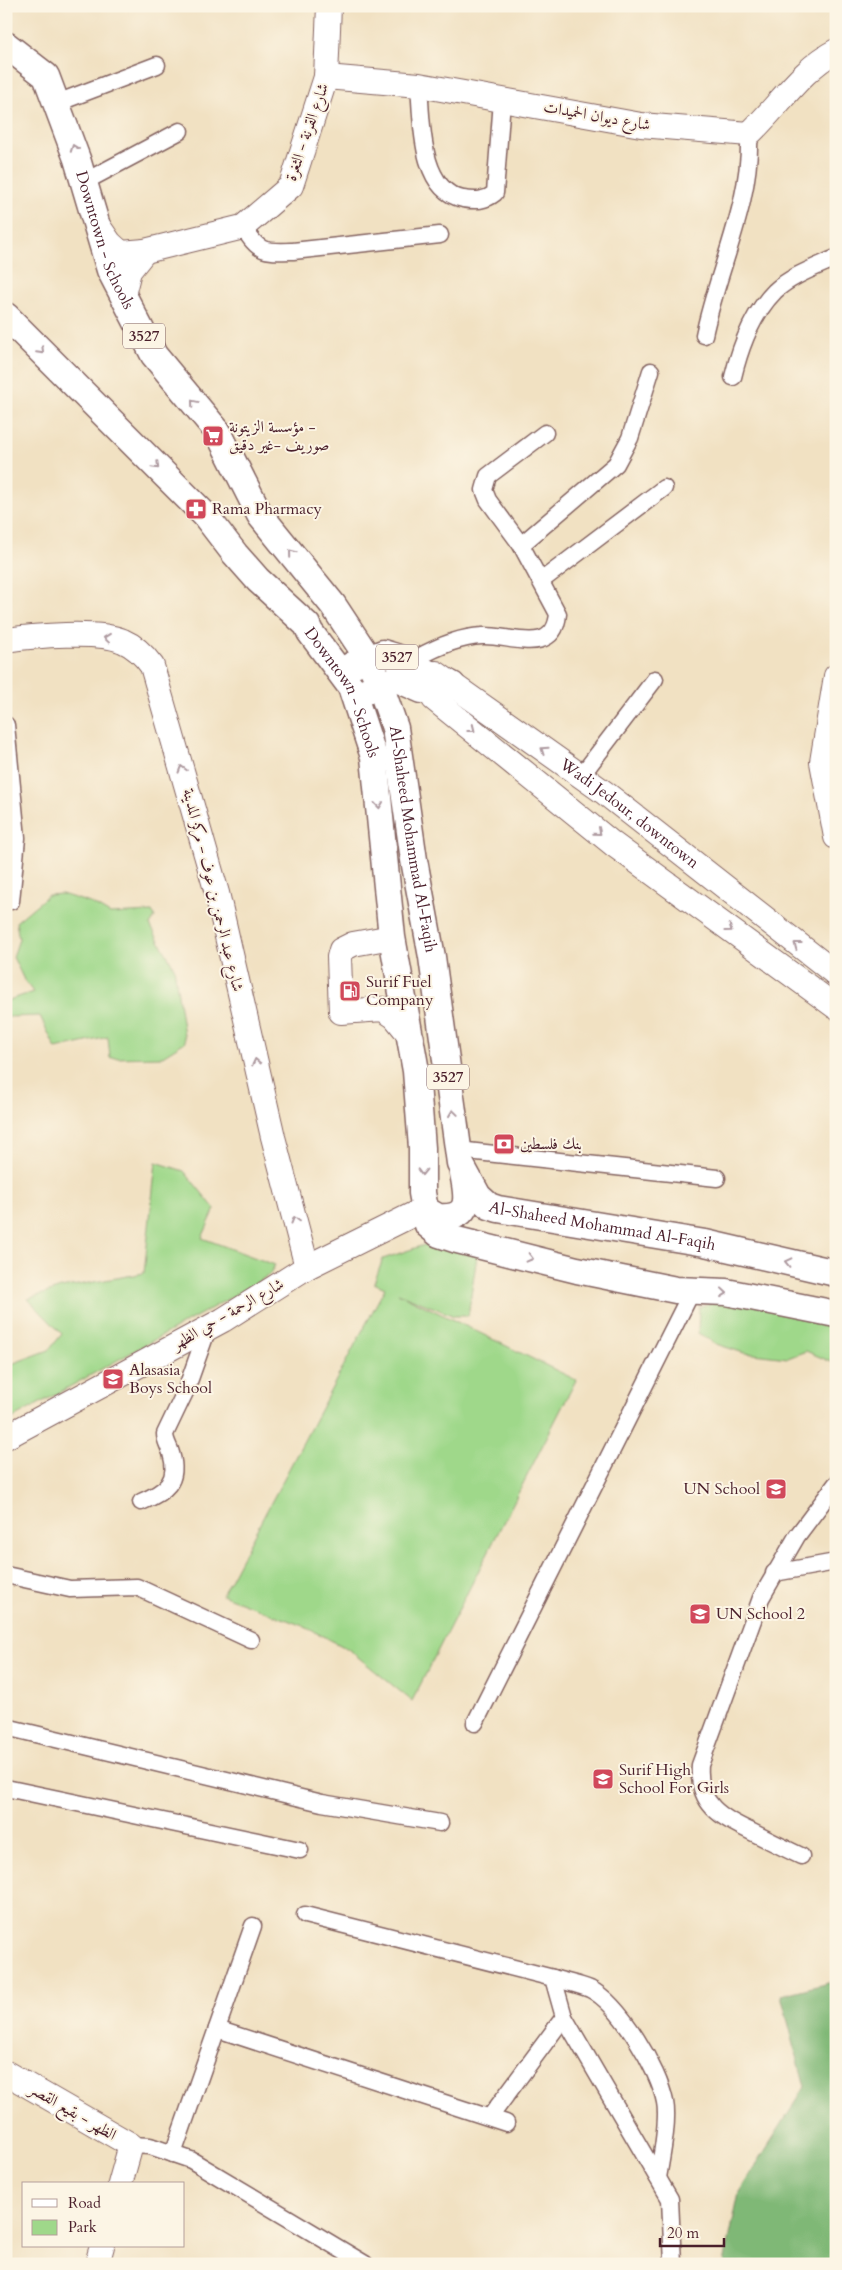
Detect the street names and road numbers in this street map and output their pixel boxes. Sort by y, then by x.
street label: شارع القرنة - الثغرة [280,80,336,185]
street label: شارع ديوان الحميدات [541,96,652,138]
street label: Downtown - Schools [70,168,139,313]
road number: 3527 [123,324,165,348]
street label: Downtown - Schools [299,623,384,761]
road number: 3527 [376,644,418,670]
street label: Al-Shaheed Mohammad Al-Faqih [384,724,442,955]
street label: Wadi Jedour, downtown [555,753,703,873]
street label: شارع عبد الرحمن بن عوف - مركز المدينة [175,786,249,994]
road number: 3527 [427,1064,469,1090]
street label: Al-Shaheed Mohammad Al-Faqih [486,1196,718,1256]
street label: شارع الرحمة - حي الظهر [166,1273,289,1358]
street label: الظهر - بقيع القصر [22,2077,121,2149]

